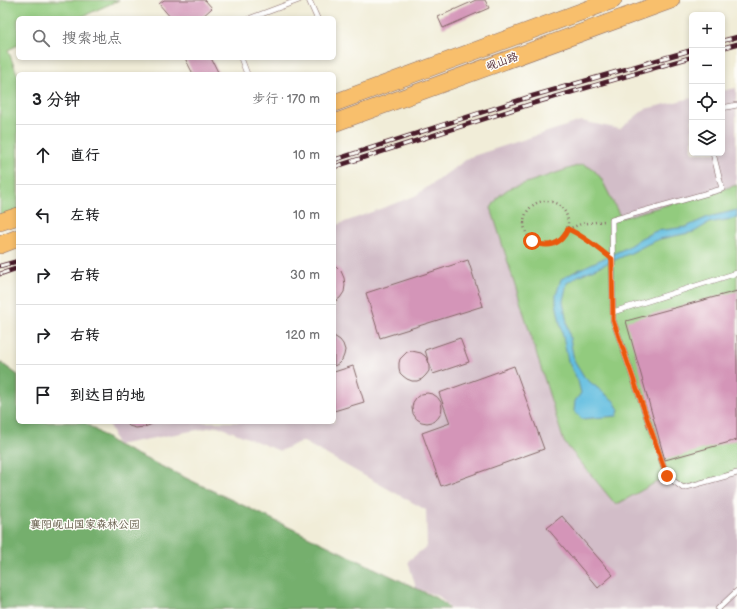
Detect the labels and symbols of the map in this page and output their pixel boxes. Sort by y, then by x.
street label: 岘山路 [484,50,520,73]
route start [523,232,541,250]
route end [658,467,676,485]
park label: 襄阳岘山国家森林公园 [30,518,140,531]

